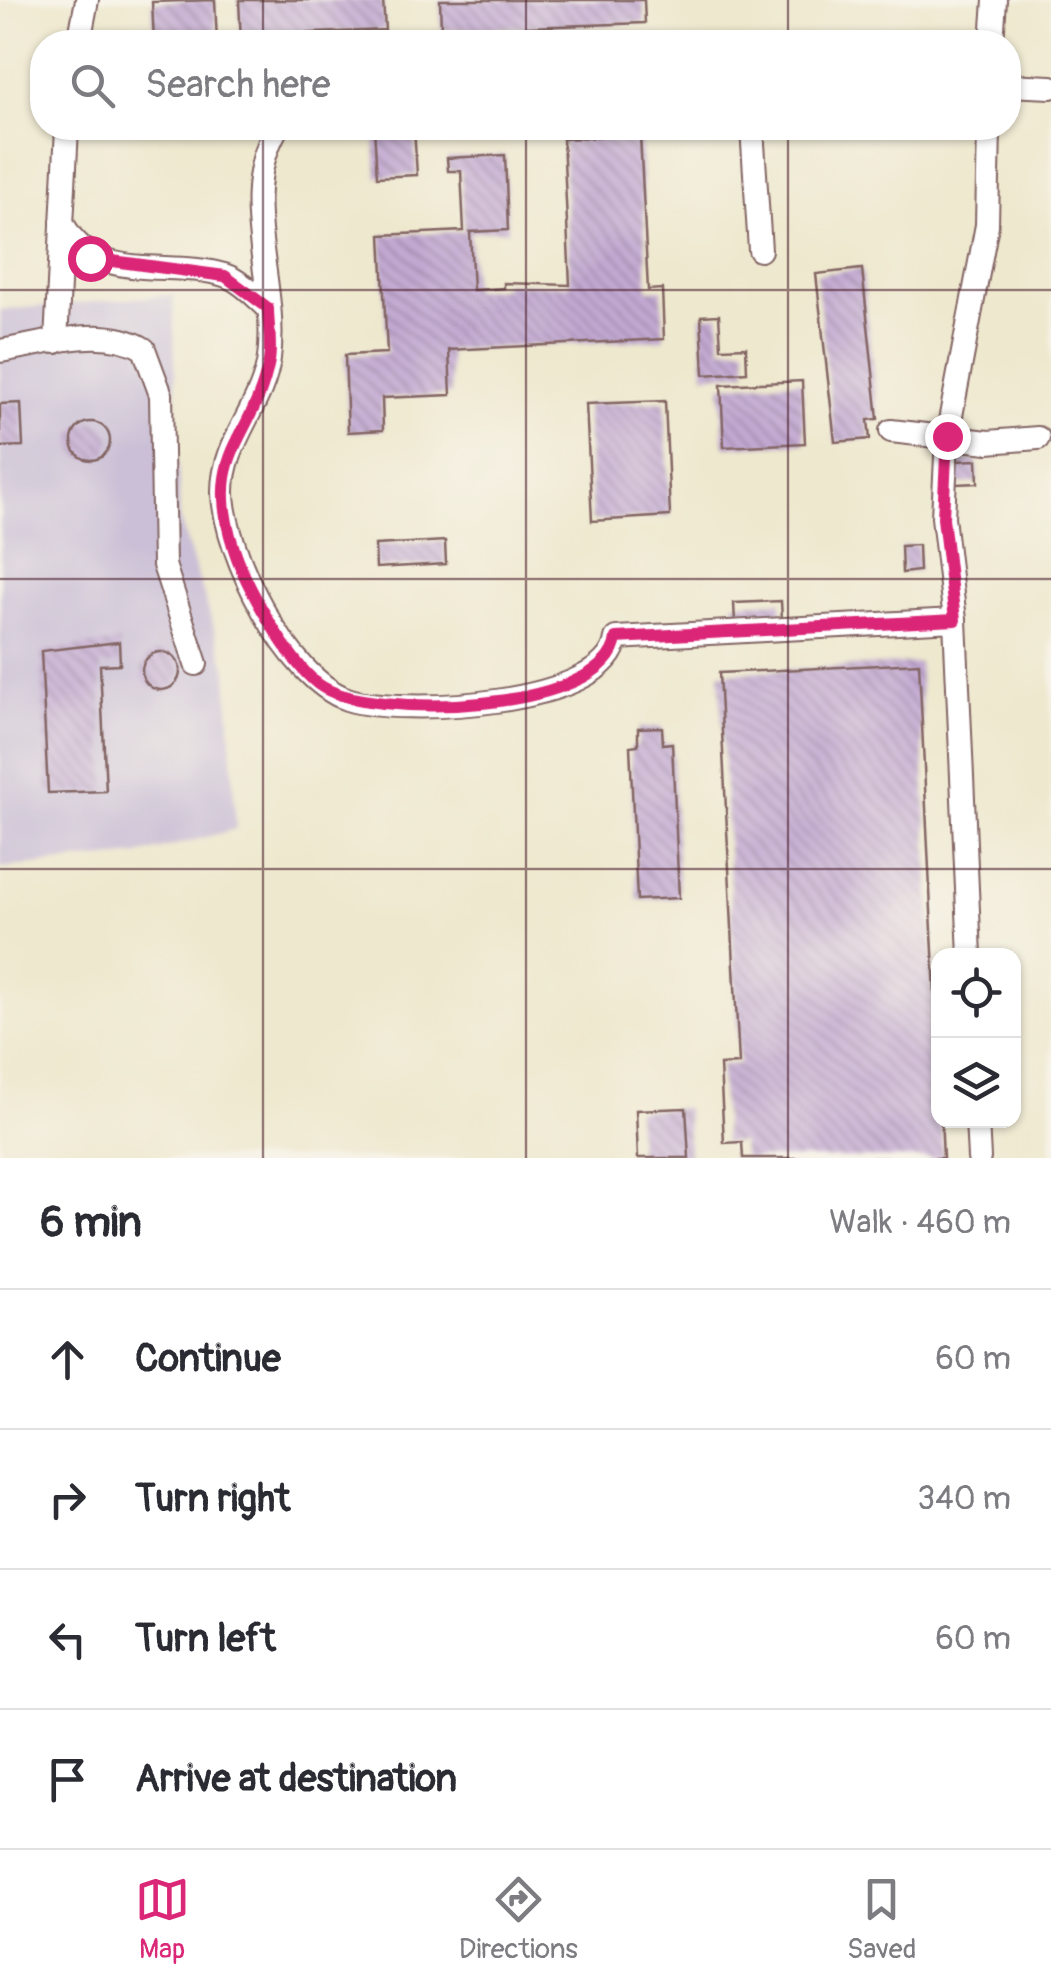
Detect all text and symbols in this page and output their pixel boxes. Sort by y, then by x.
search box [30,30,1021,140]
icon: search [65,58,120,113]
text: Search here [145,61,331,109]
route start [68,236,114,282]
route end [925,414,971,460]
map controls [931,948,1021,1128]
button: locate [931,948,1021,1038]
button: layers [931,1038,1021,1128]
text: 6 min [40,1197,142,1249]
text: Walk · 460 m [829,1203,1011,1243]
icon: ahead [40,1332,95,1387]
text: Continue [135,1335,281,1383]
text: 60 m [935,1339,1011,1379]
icon: right [40,1472,95,1527]
text: Turn right [135,1475,290,1523]
text: 340 m [917,1479,1011,1519]
icon: left [40,1612,95,1667]
text: Turn left [135,1615,276,1663]
text: 60 m [935,1619,1011,1659]
icon: arrive [40,1752,95,1807]
text: Arrive at destination [135,1755,457,1803]
tab: Map [135,1872,190,1967]
tab: Directions [459,1872,578,1967]
tab: Saved [847,1872,916,1967]

